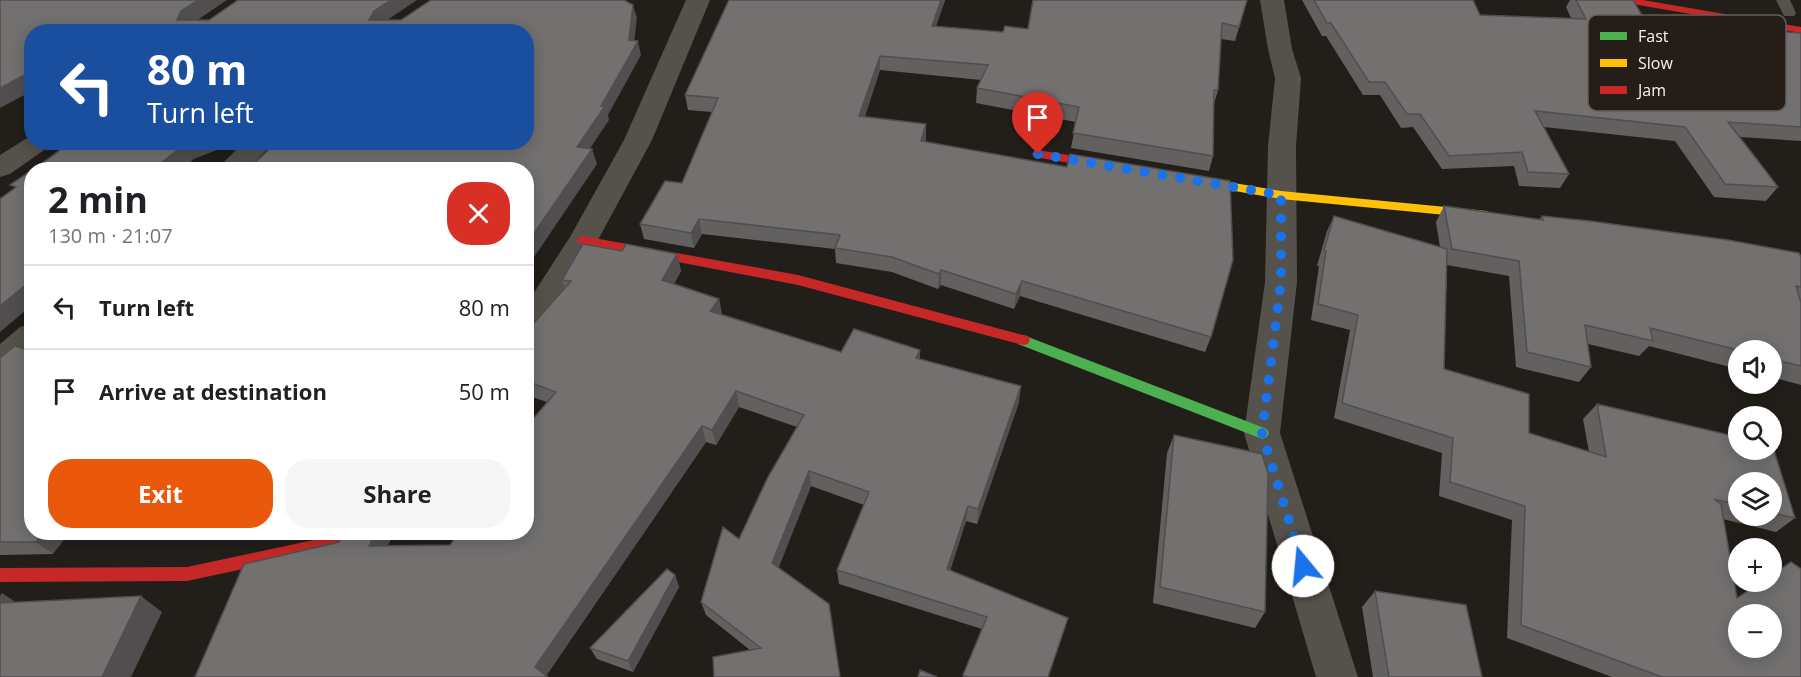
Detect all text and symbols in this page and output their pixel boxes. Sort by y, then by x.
legend [1588,15,1786,111]
text: Fast [1638,25,1669,47]
text: 80 m [147,40,247,97]
icon: left [48,48,126,126]
text: Slow [1638,52,1673,74]
text: Jam [1636,79,1666,101]
pin [1012,92,1063,154]
text: Turn left [147,94,254,131]
icon: arrive [1021,101,1054,134]
text: 2 min [48,175,148,224]
button: close [447,182,510,245]
text: 130 m · 21:07 [48,222,173,249]
icon: left [48,291,81,324]
text: Turn left [99,292,194,322]
text: 80 m [459,292,510,322]
map controls [1728,340,1782,658]
button: sound [1728,340,1782,394]
icon: arrive [48,375,81,408]
text: Arrive at destination [99,376,327,406]
text: 50 m [459,376,510,406]
button: search [1728,406,1782,460]
button: Exit [48,459,273,528]
button: Share [285,459,510,528]
button: layers [1728,472,1782,526]
position arrow [1271,534,1335,598]
button: + [1728,538,1782,592]
button: − [1728,604,1782,658]

